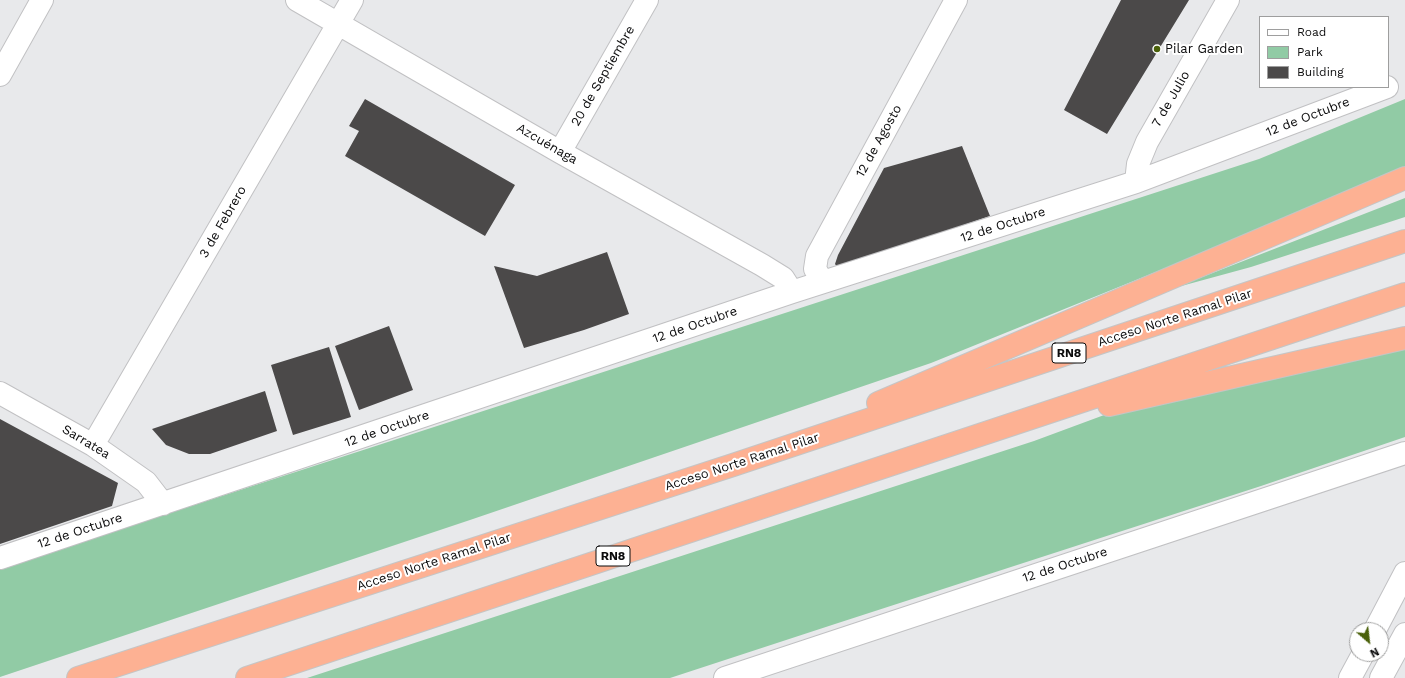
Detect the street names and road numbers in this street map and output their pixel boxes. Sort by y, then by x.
street label: 20 de Septiembre [568,23,638,129]
street label: 7 de Julio [1149,68,1193,130]
street label: 12 de Octubre [1264,94,1352,140]
street label: 12 de Agosto [853,102,905,180]
street label: Azcuénaga [514,120,580,168]
street label: 3 de Febrero [196,183,250,261]
street label: 12 de Octubre [959,204,1047,246]
street label: Acceso Norte Ramal Pilar [1096,286,1254,350]
street label: 12 de Octubre [651,303,739,347]
road number: RN8 [1052,343,1086,363]
street label: 12 de Octubre [343,407,431,451]
street label: Sarratea [59,422,113,462]
street label: Acceso Norte Ramal Pilar [663,430,821,494]
street label: 12 de Octubre [36,510,124,552]
street label: Acceso Norte Ramal Pilar [355,530,513,594]
street label: 12 de Octubre [1021,544,1109,586]
road number: RN8 [596,546,630,566]

